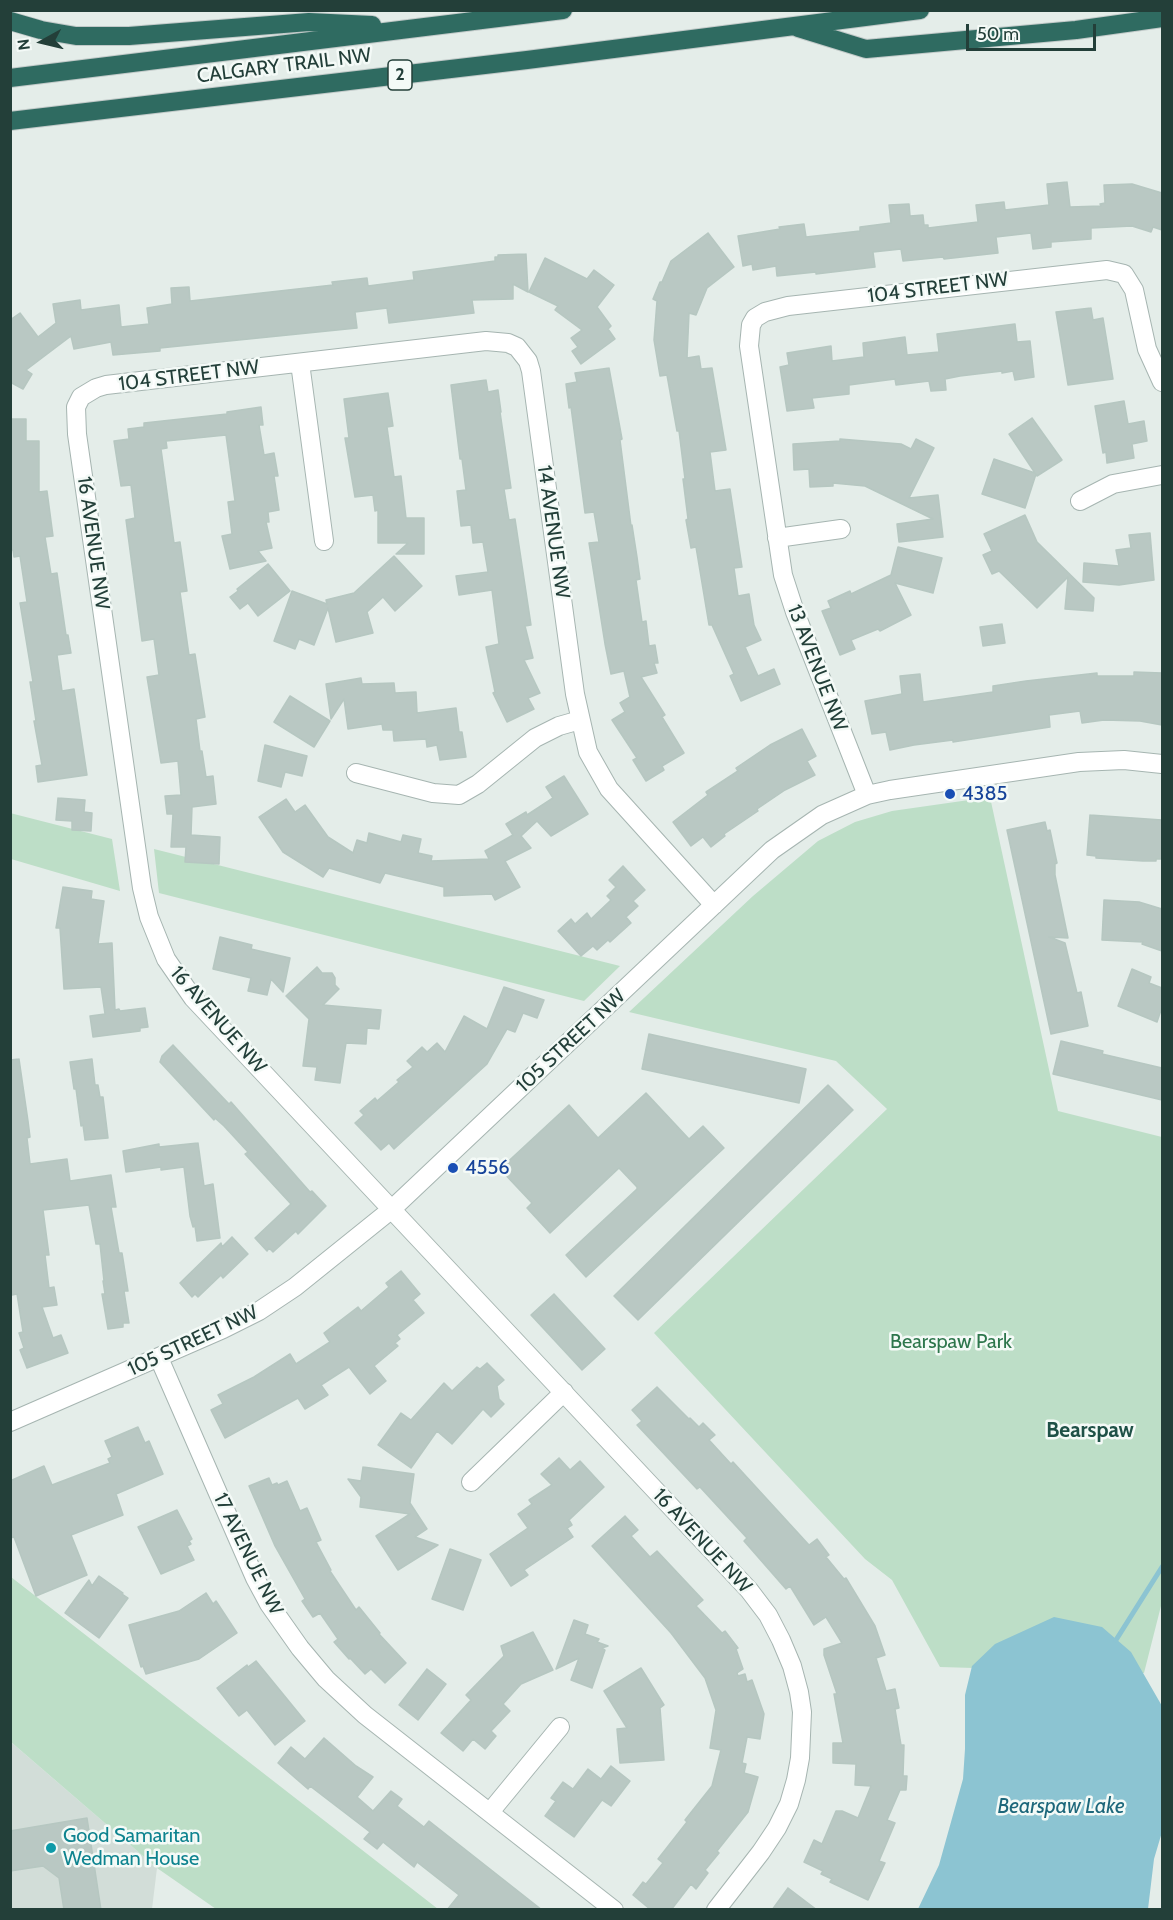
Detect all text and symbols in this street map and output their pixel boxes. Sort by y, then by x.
north arrow [12,12,72,72]
scale bar [969,12,1100,50]
text: 50 m [977,23,1019,45]
text: N [13,38,34,51]
street label: CALGARY TRAIL NW [196,43,372,89]
road number: 2 [388,60,412,90]
street label: 104 STREET NW [866,267,1010,309]
street label: 104 STREET NW [117,355,261,397]
street label: 14 AVENUE NW [532,464,574,600]
street label: 16 AVENUE NW [72,475,114,611]
street label: 13 AVENUE NW [782,601,852,735]
place label: 4385 [962,782,1007,806]
marker: 4385 [943,787,957,801]
street label: 16 AVENUE NW [165,962,271,1078]
street label: 105 STREET NW [511,984,631,1098]
place label: 4556 [465,1156,510,1180]
marker: 4556 [446,1161,460,1175]
street label: 105 STREET NW [124,1300,262,1382]
park label: Bearspaw Park [890,1330,1012,1354]
district label: Bearspaw [1046,1418,1134,1444]
street label: 16 AVENUE NW [647,1484,757,1598]
street label: 17 AVENUE NW [208,1489,288,1619]
water label: Bearspaw Lake [997,1794,1125,1820]
place label: Good Samaritan Wedman House [63,1824,200,1871]
marker: Good Samaritan Wedman House [44,1841,58,1855]

